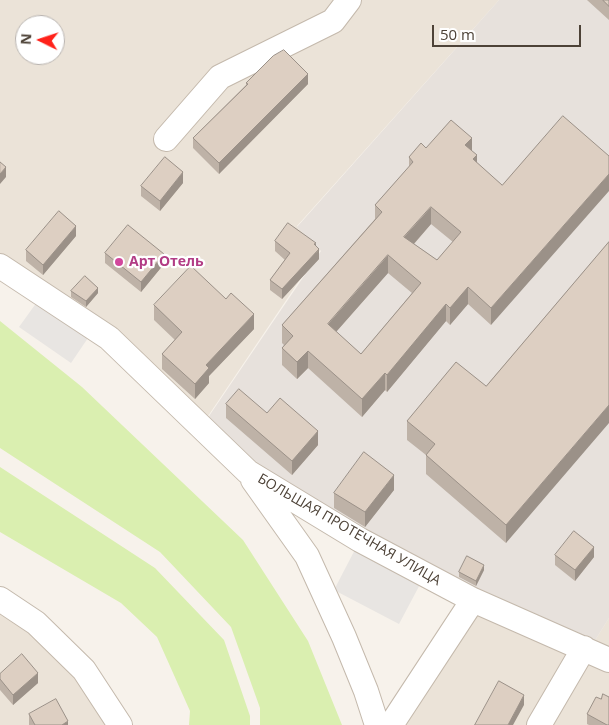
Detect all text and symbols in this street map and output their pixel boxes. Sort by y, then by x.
north arrow [15,15,65,65]
scale bar [434,15,583,47]
text: 50 m [440,24,475,44]
text: N [16,33,35,45]
place label: Арт Отель [129,254,204,270]
marker: Арт Отель [113,256,125,268]
street label: БОЛЬШАЯ ПРОТЕЧНАЯ УЛИЦА [254,471,444,589]

